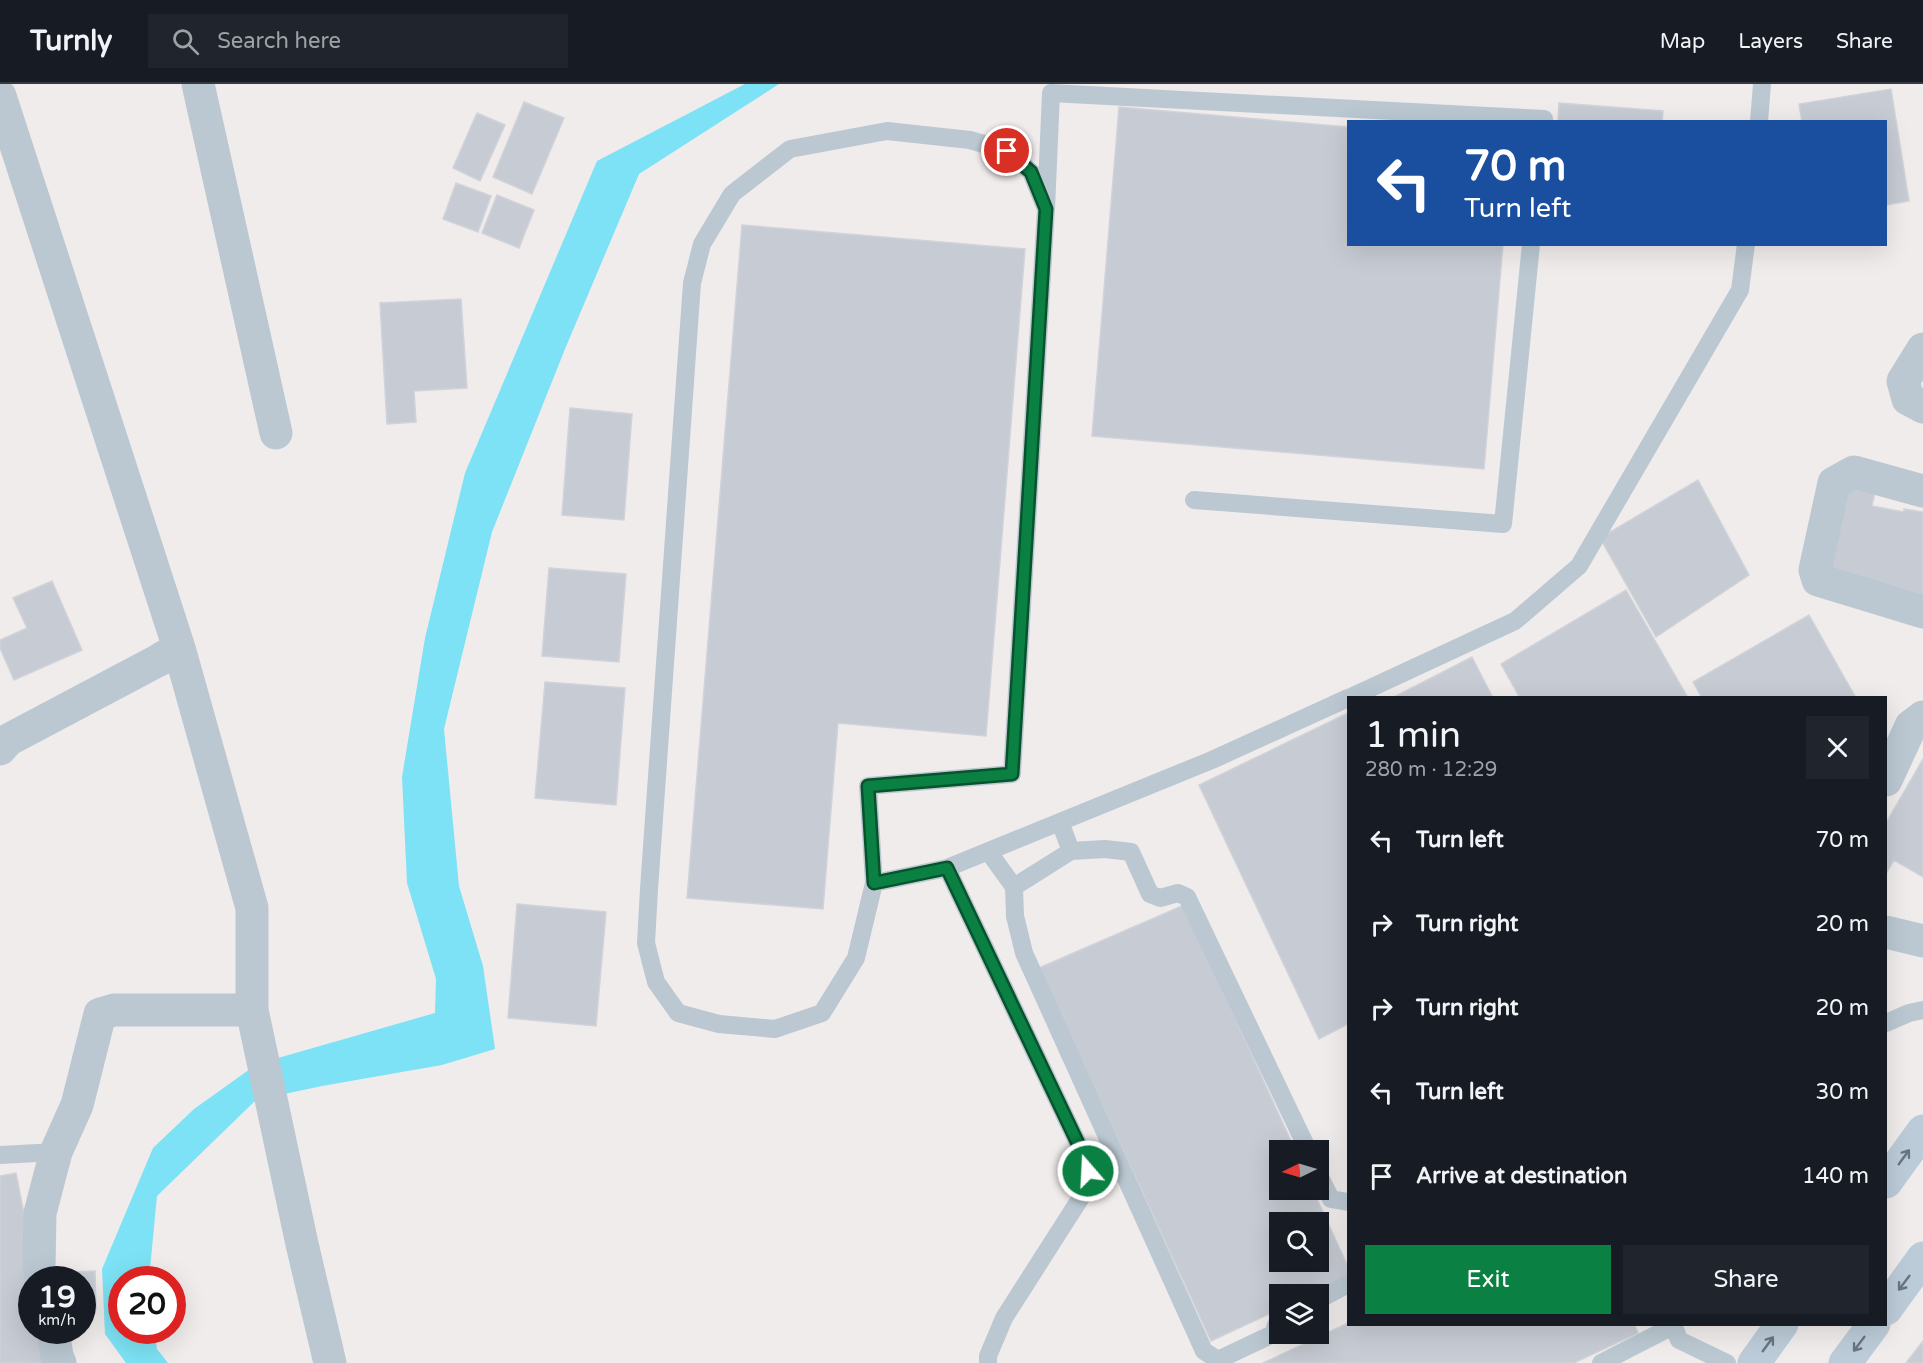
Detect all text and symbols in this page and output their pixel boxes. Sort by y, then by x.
search box [148,14,568,68]
text: Turnly [30,24,112,58]
icon: search [169,25,202,58]
text: Search here [217,28,341,54]
text: Map [1660,29,1705,54]
text: Layers [1738,29,1803,54]
text: Share [1836,29,1893,54]
pin [981,125,1032,176]
icon: arrive [990,134,1023,167]
text: 70 m [1464,141,1566,192]
icon: left [1365,144,1443,222]
text: Turn left [1464,192,1571,225]
text: 1 min [1365,714,1461,757]
button: close [1806,716,1869,779]
text: 280 m · 12:29 [1365,758,1497,782]
icon: left [1365,824,1398,857]
text: Turn left [1416,827,1504,853]
text: 70 m [1815,827,1869,853]
icon: right [1365,908,1398,941]
text: Turn right [1416,911,1518,937]
text: 20 m [1815,911,1869,937]
icon: right [1365,992,1398,1025]
text: Turn right [1416,995,1518,1021]
text: 20 m [1815,995,1869,1021]
icon: left [1365,1076,1398,1109]
text: Turn left [1416,1079,1504,1105]
text: 30 m [1815,1079,1869,1105]
position arrow [1056,1139,1120,1203]
north arrow [1269,1140,1329,1200]
map controls [1269,1140,1329,1344]
one-way arrow [1898,1149,1910,1165]
icon: arrive [1365,1160,1398,1193]
text: Arrive at destination [1416,1163,1627,1189]
text: 140 m [1802,1163,1869,1189]
button: search [1269,1212,1329,1272]
button: Exit [1365,1245,1611,1314]
button: Share [1623,1245,1869,1314]
speed limit sign: 20 [108,1266,186,1344]
one-way arrow [1898,1275,1911,1291]
text: 19 [38,1279,76,1316]
button: layers [1269,1284,1329,1344]
text: km/h [38,1311,76,1329]
one-way arrow [1853,1335,1866,1351]
one-way arrow [1762,1336,1774,1352]

